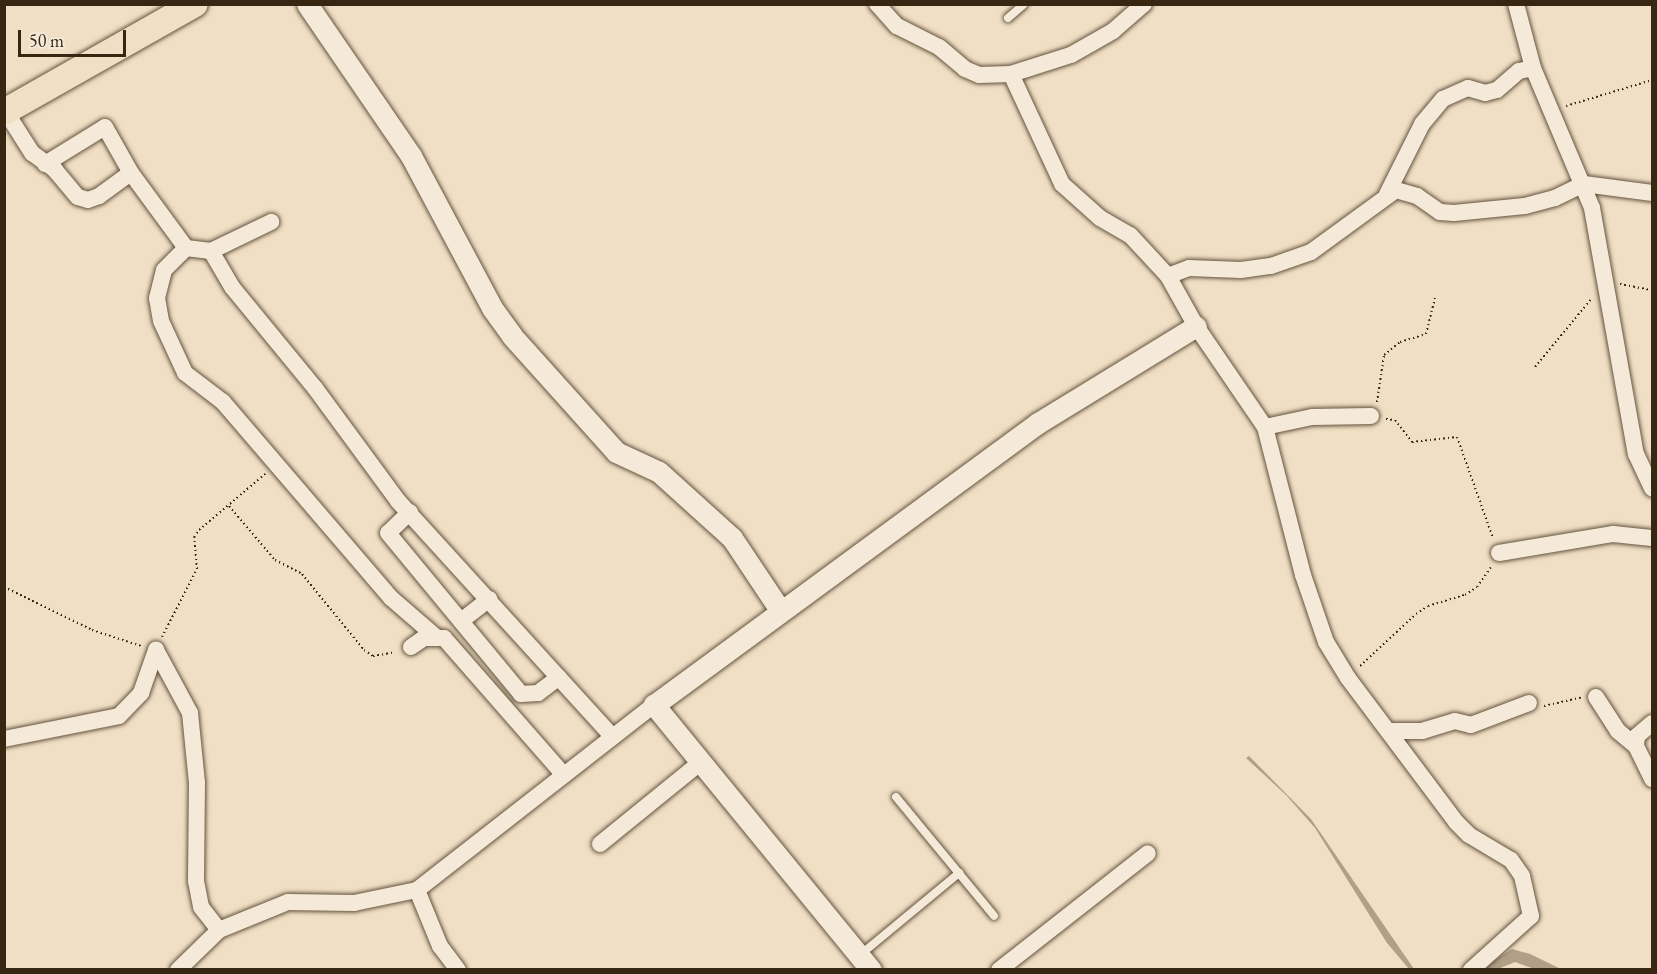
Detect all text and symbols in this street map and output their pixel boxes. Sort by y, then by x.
scale bar [21,18,129,56]
text: 50 m [29,29,64,52]

